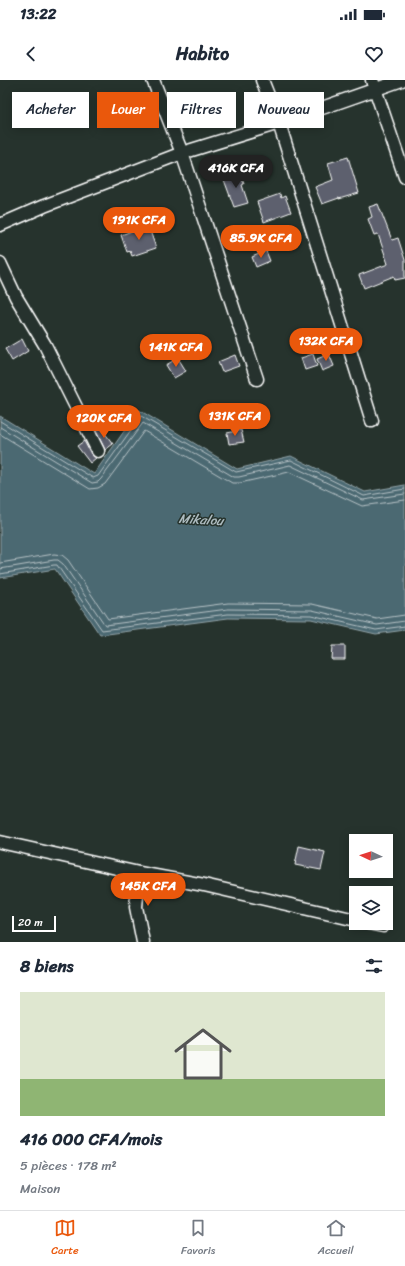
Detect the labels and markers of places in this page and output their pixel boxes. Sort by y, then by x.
pin: 416K CFA [195,155,277,189]
pin: 191K CFA [98,207,180,241]
pin: 85.9K CFA [215,225,307,259]
pin: 132K CFA [285,328,367,362]
pin: 141K CFA [135,334,217,368]
pin: 131K CFA [194,403,276,437]
pin: 120K CFA [63,405,145,439]
pin: 145K CFA [107,873,189,907]

